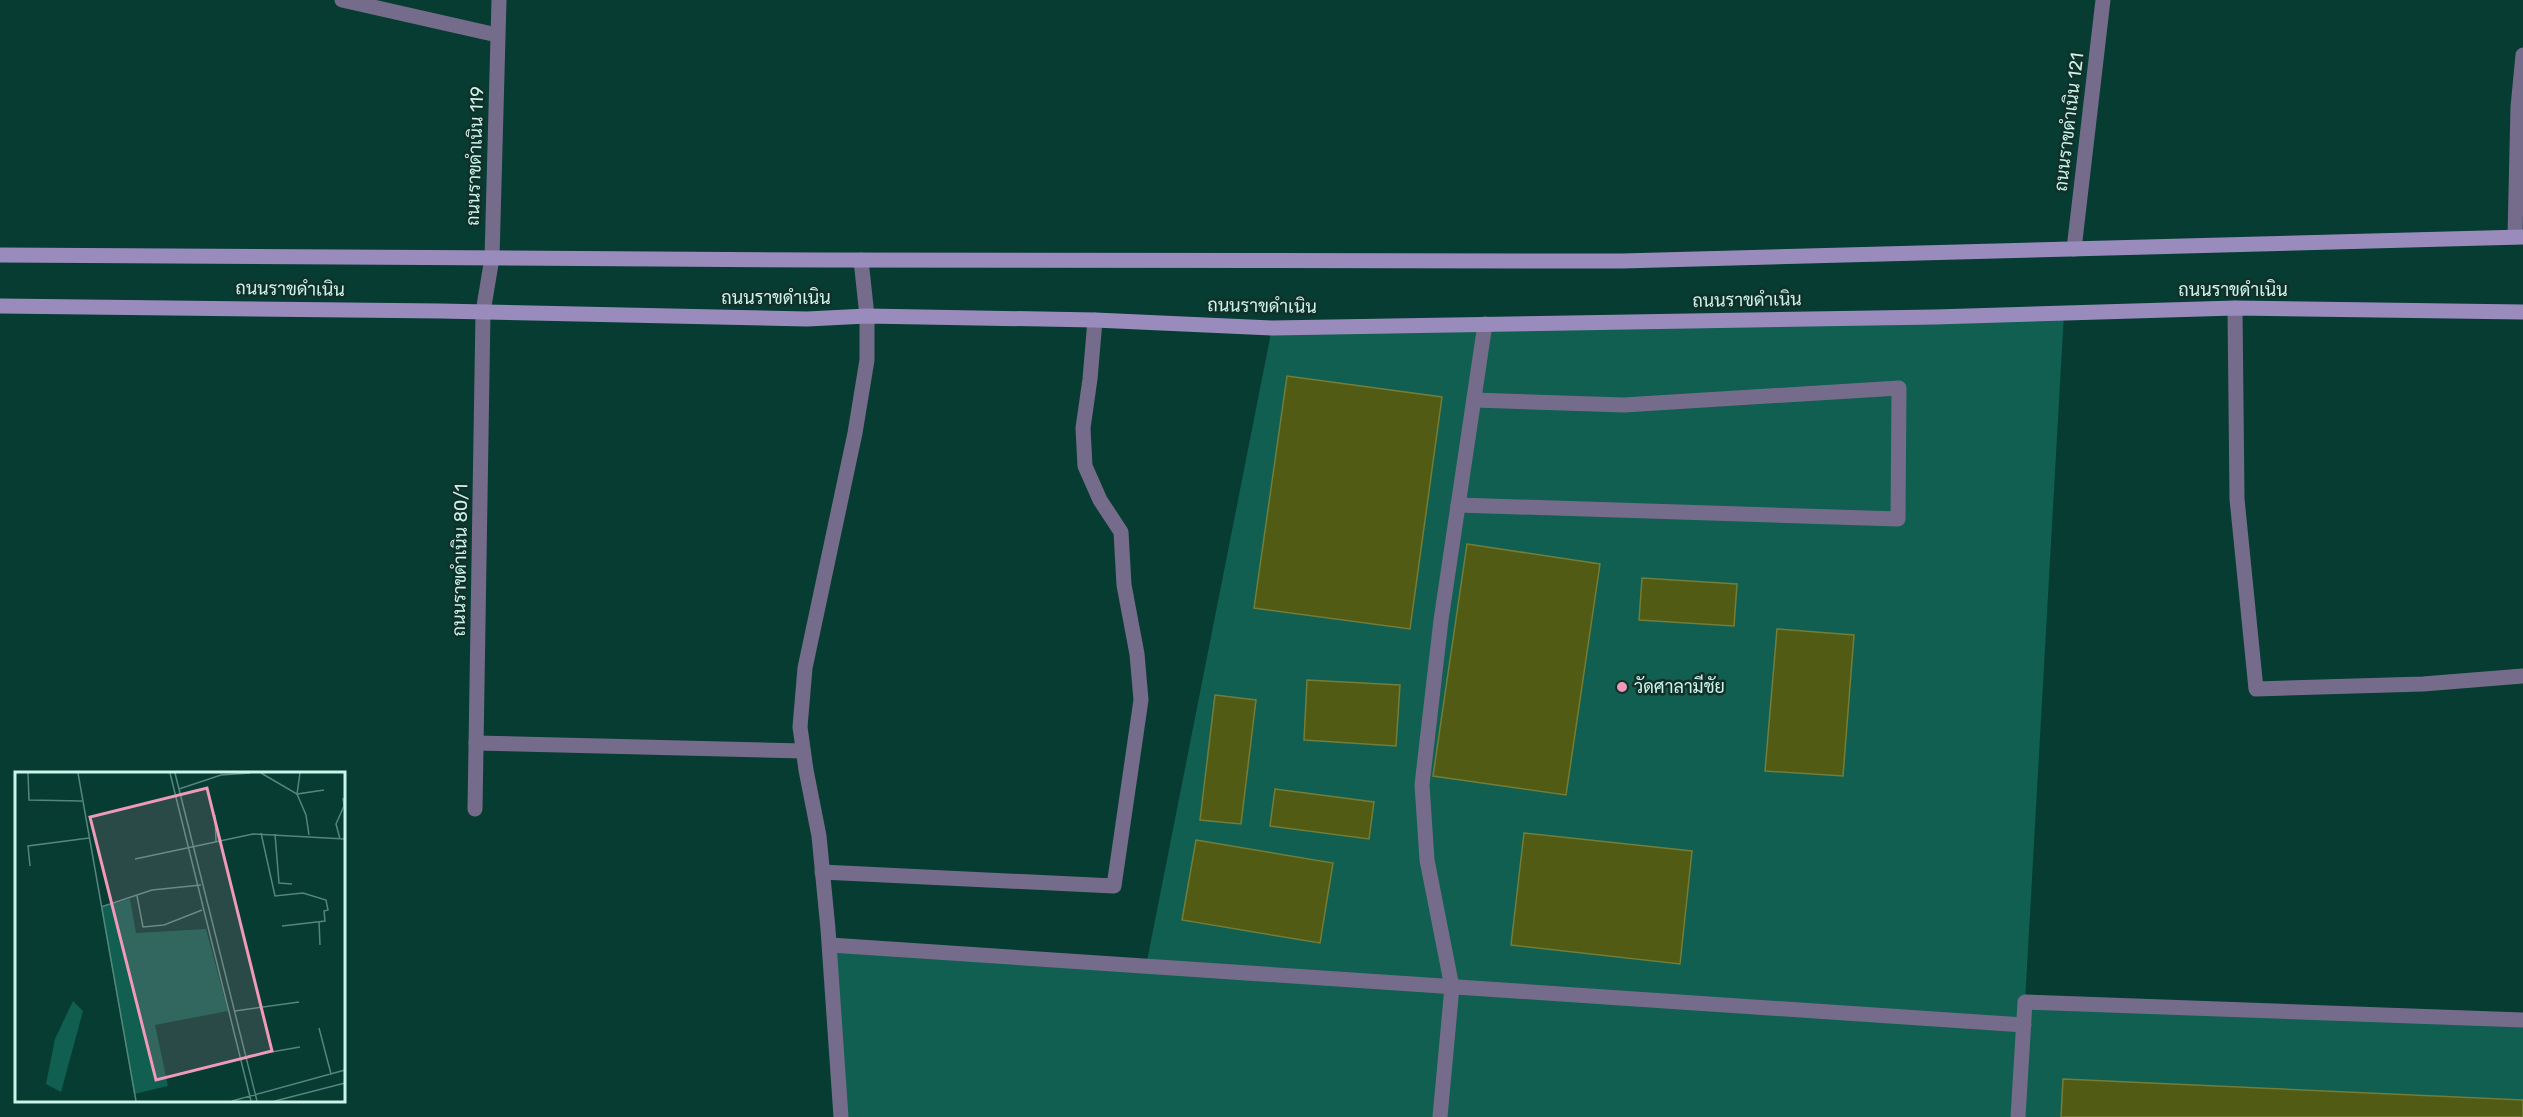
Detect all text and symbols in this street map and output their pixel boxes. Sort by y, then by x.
street label: ถนนราขดำเนิน 121 [2050,51,2088,193]
street label: ถนนราขดำเนิน 119 [462,86,488,226]
street label: ถนนราขดำเนิน [235,277,345,301]
street label: ถนนราขดำเนิน [2178,279,2288,301]
street label: ถนนราขดำเนิน [721,287,831,309]
street label: ถนนราขดำเนิน [1692,288,1802,312]
street label: ถนนราขดำเนิน [1207,294,1317,318]
street label: ถนนราขดำเนิน 80/1 [448,483,472,637]
place label: วัดศาลามีชัย [1634,674,1725,698]
marker: วัดศาลามีชัย [1615,680,1629,694]
inset map [15,772,345,1102]

